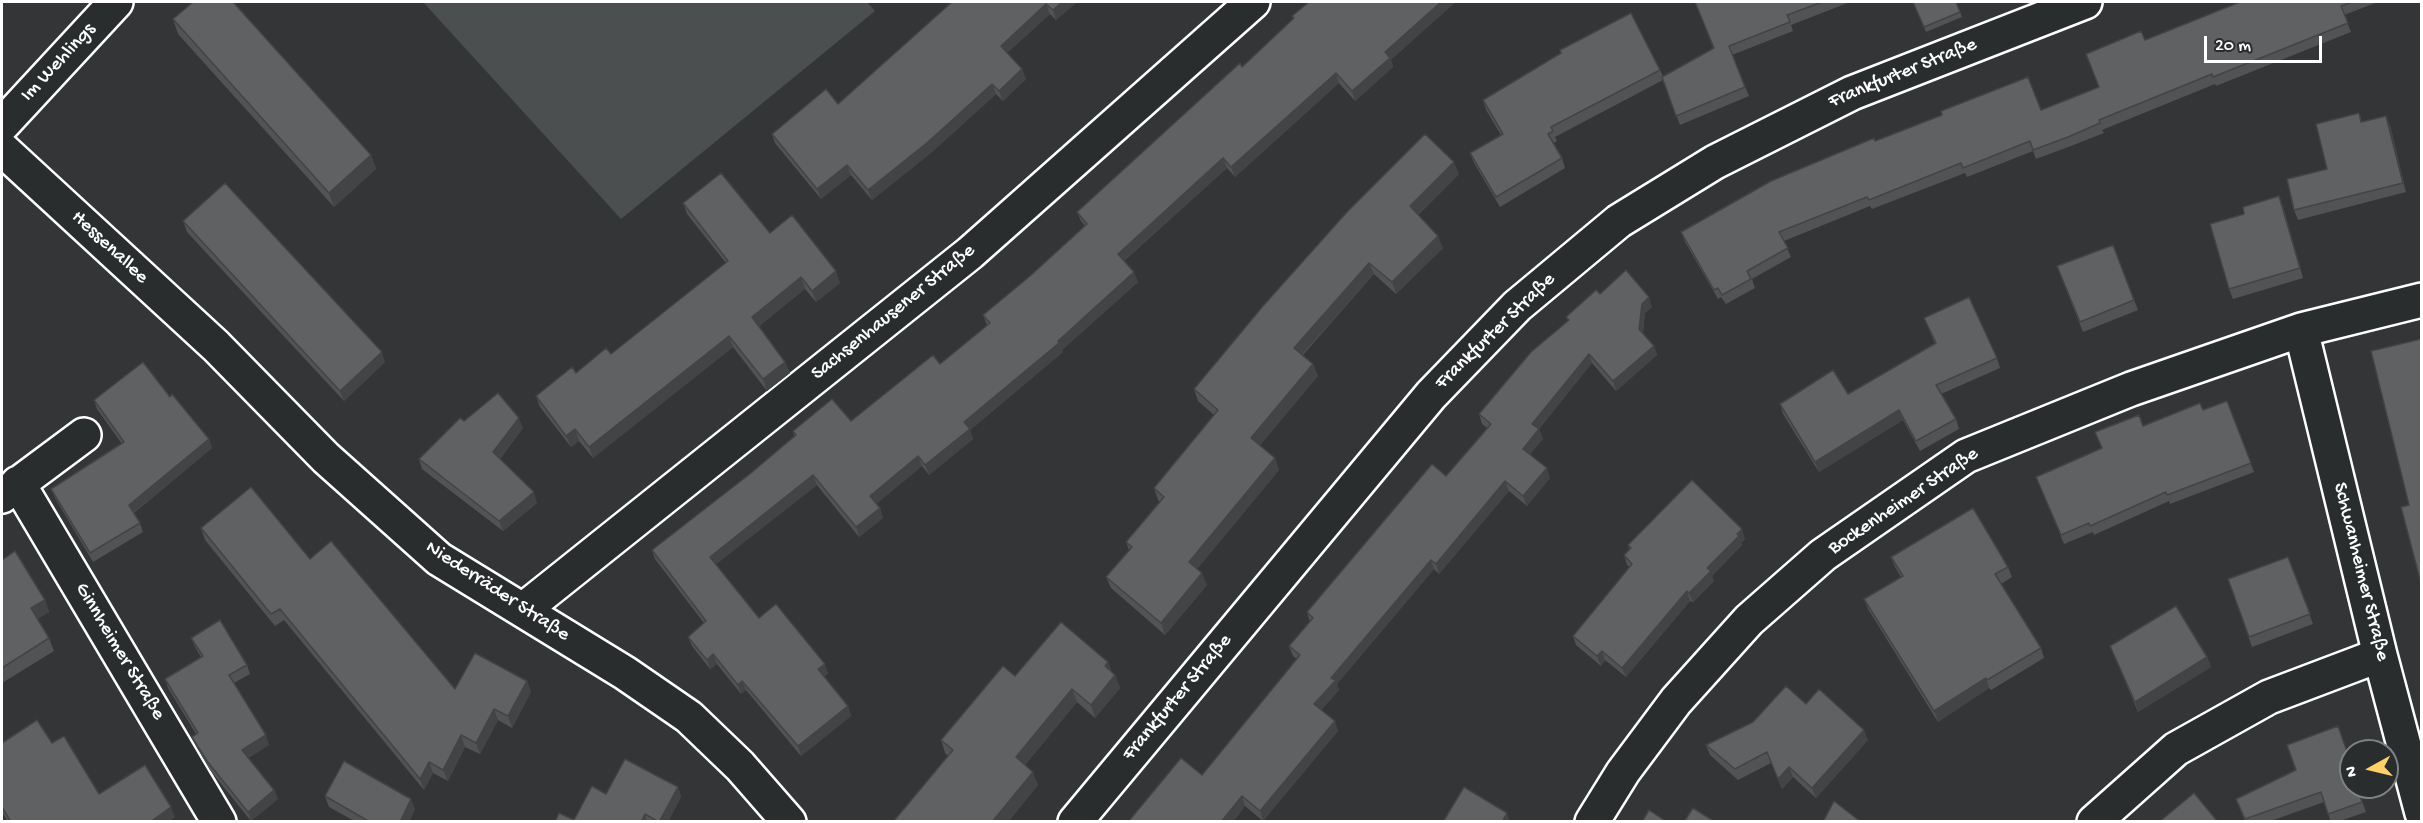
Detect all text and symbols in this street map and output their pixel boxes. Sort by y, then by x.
street label: Im Wehlings [17,19,101,107]
scale bar [2207,24,2326,62]
street label: Frankfurter Straße [1825,33,1981,115]
text: 20 m [2215,36,2251,57]
street label: Hessenallee [65,206,153,290]
street label: Sachsenhausener Straße [807,240,981,386]
street label: Frankfurter Straße [1431,269,1561,395]
street label: Bockenheimer Straße [1824,443,1984,561]
street label: Schwanheimer Straße [2326,480,2394,664]
street label: Niederräder Straße [420,536,574,648]
street label: Ginnheimer Straße [69,579,169,725]
street label: Frankfurter Straße [1118,630,1238,766]
north arrow [2339,739,2399,799]
text: N [2343,765,2363,778]

